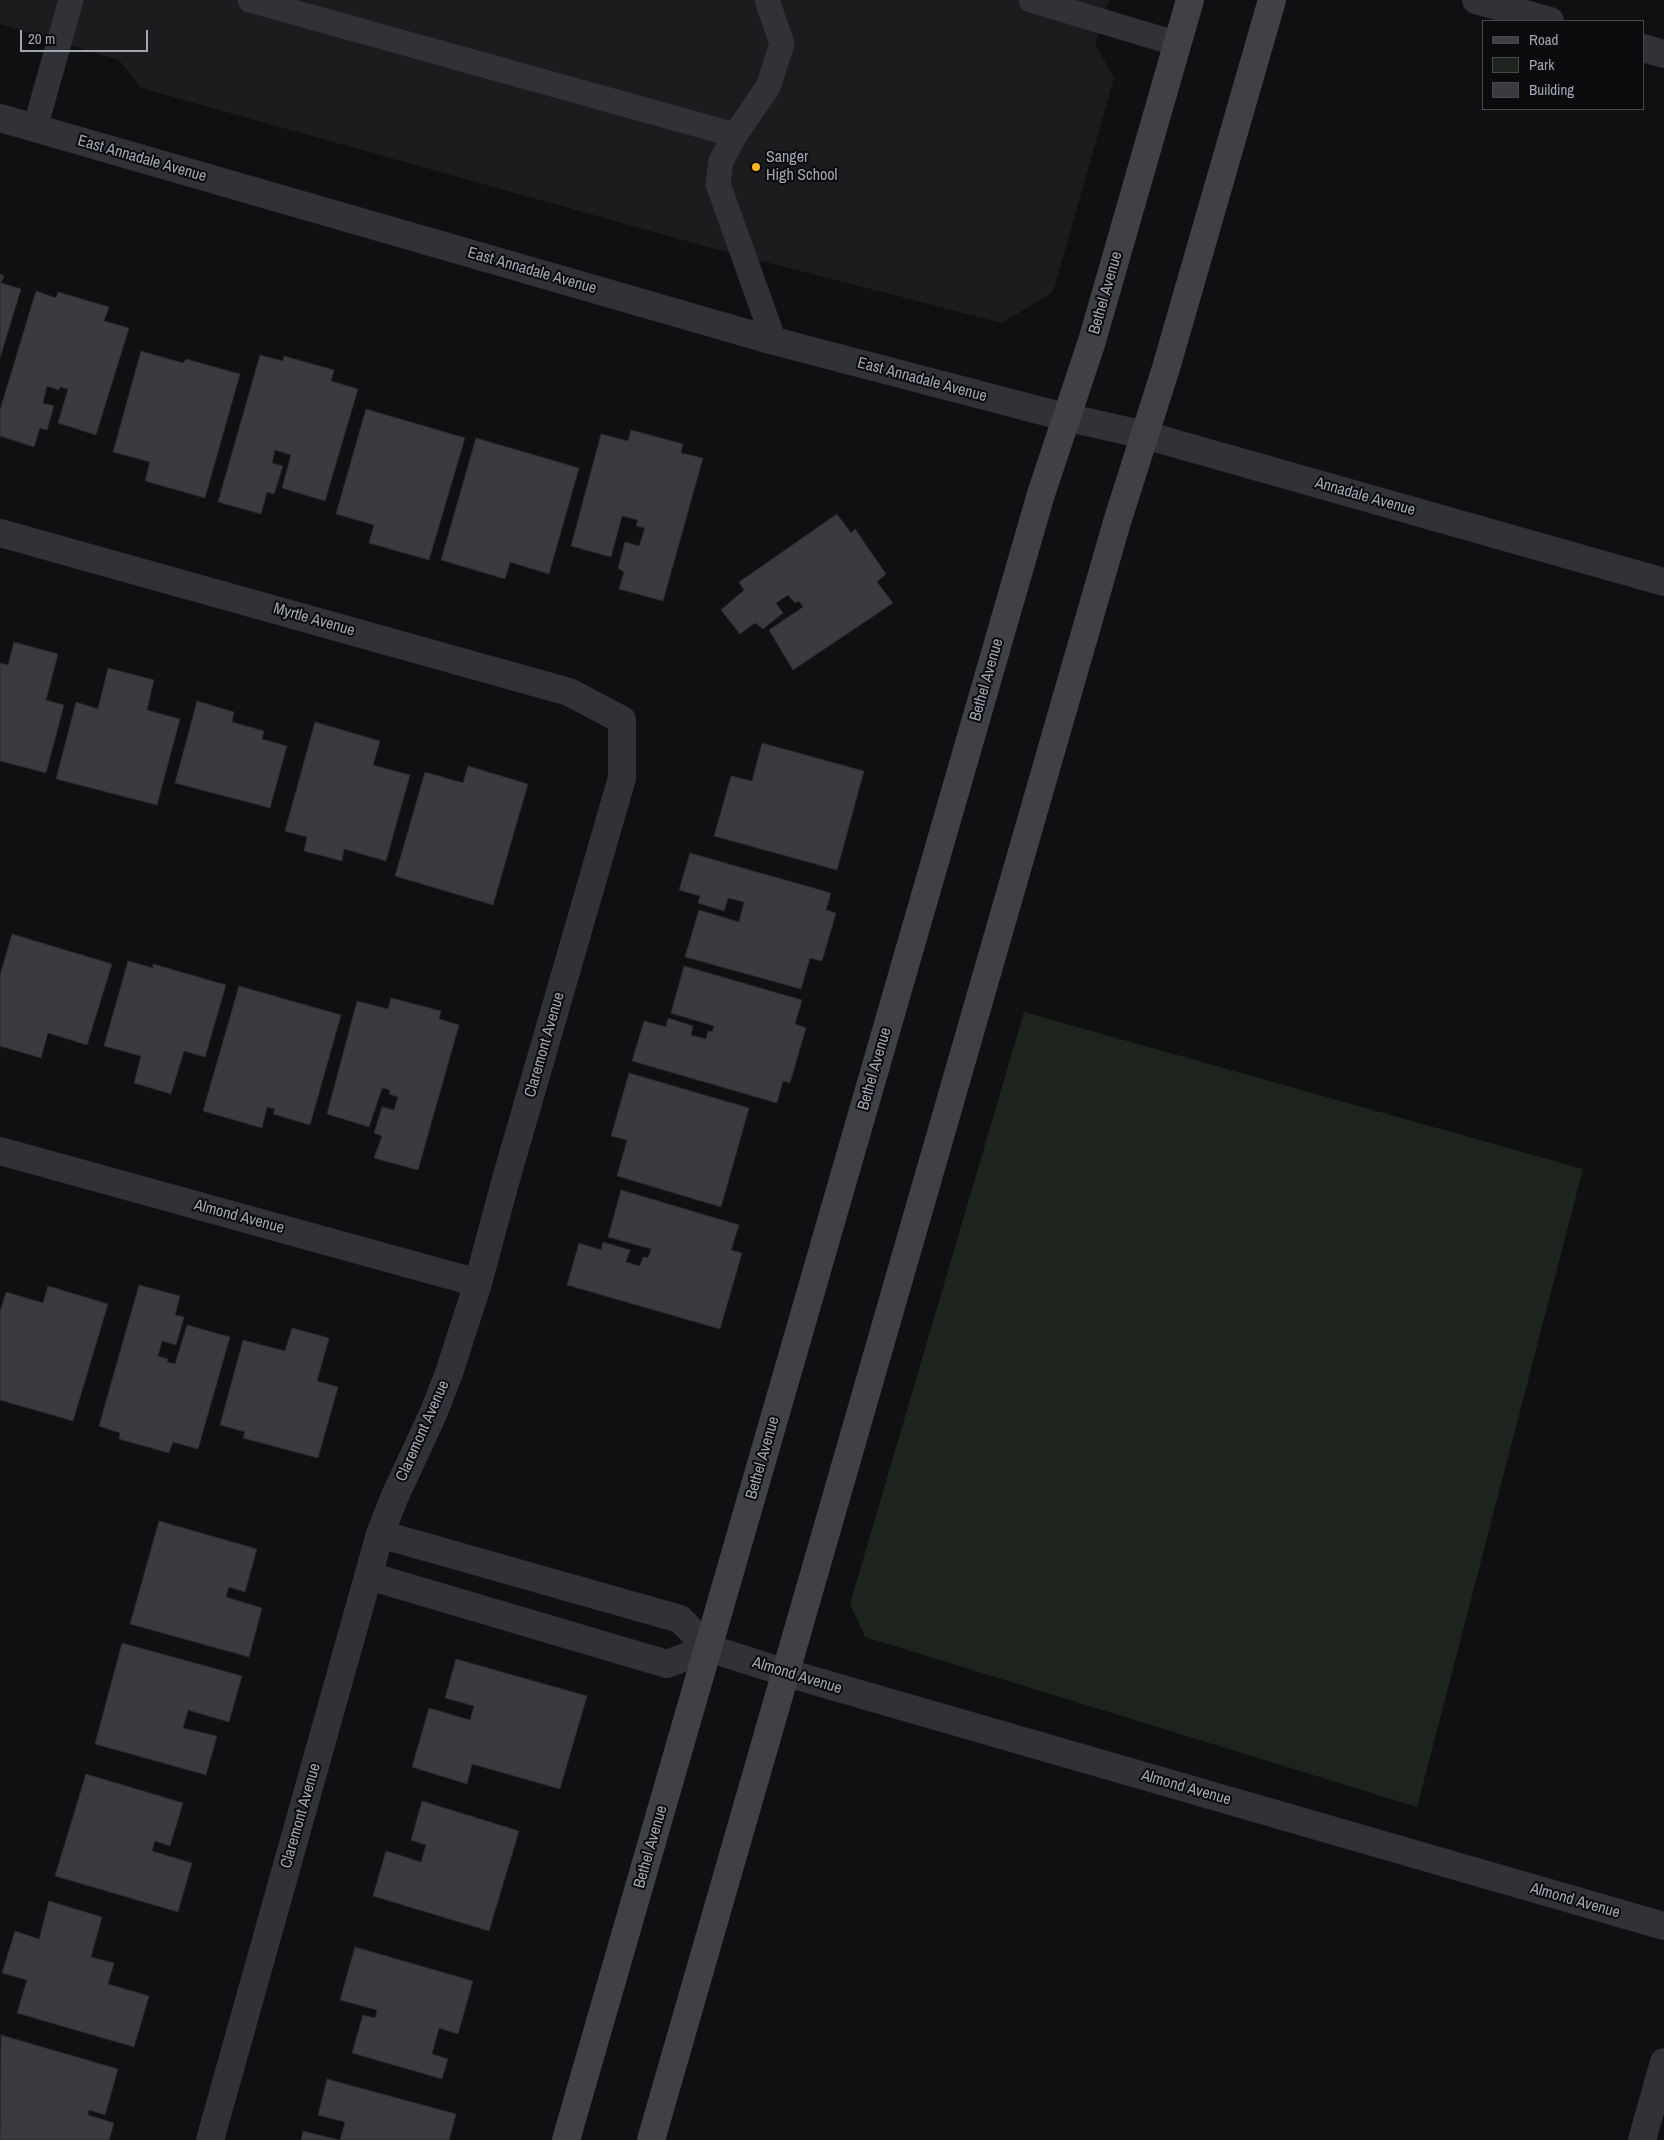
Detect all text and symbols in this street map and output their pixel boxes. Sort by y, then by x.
scale bar [22,20,150,52]
legend [1482,20,1644,110]
text: 20 m [28,28,55,49]
text: Road [1529,29,1558,50]
text: Park [1529,54,1554,75]
text: Building [1529,79,1574,100]
street label: East Annadale Avenue [75,131,209,187]
place label: Sanger High School [766,148,837,186]
marker: Sanger High School [750,161,762,173]
street label: East Annadale Avenue [465,243,599,299]
street label: Bethel Avenue [1085,249,1127,337]
street label: East Annadale Avenue [855,353,989,407]
street label: Annadale Avenue [1313,474,1417,520]
street label: Myrtle Avenue [271,599,357,641]
street label: Bethel Avenue [966,636,1008,724]
street label: Claremont Avenue [521,990,569,1100]
street label: Bethel Avenue [854,1025,896,1113]
street label: Almond Avenue [192,1196,286,1238]
street label: Claremont Avenue [392,1378,454,1484]
street label: Bethel Avenue [742,1414,784,1502]
street label: Almond Avenue [750,1653,844,1699]
street label: Claremont Avenue [277,1761,325,1871]
street label: Almond Avenue [1139,1766,1233,1810]
street label: Bethel Avenue [630,1803,672,1891]
street label: Almond Avenue [1528,1879,1622,1923]

